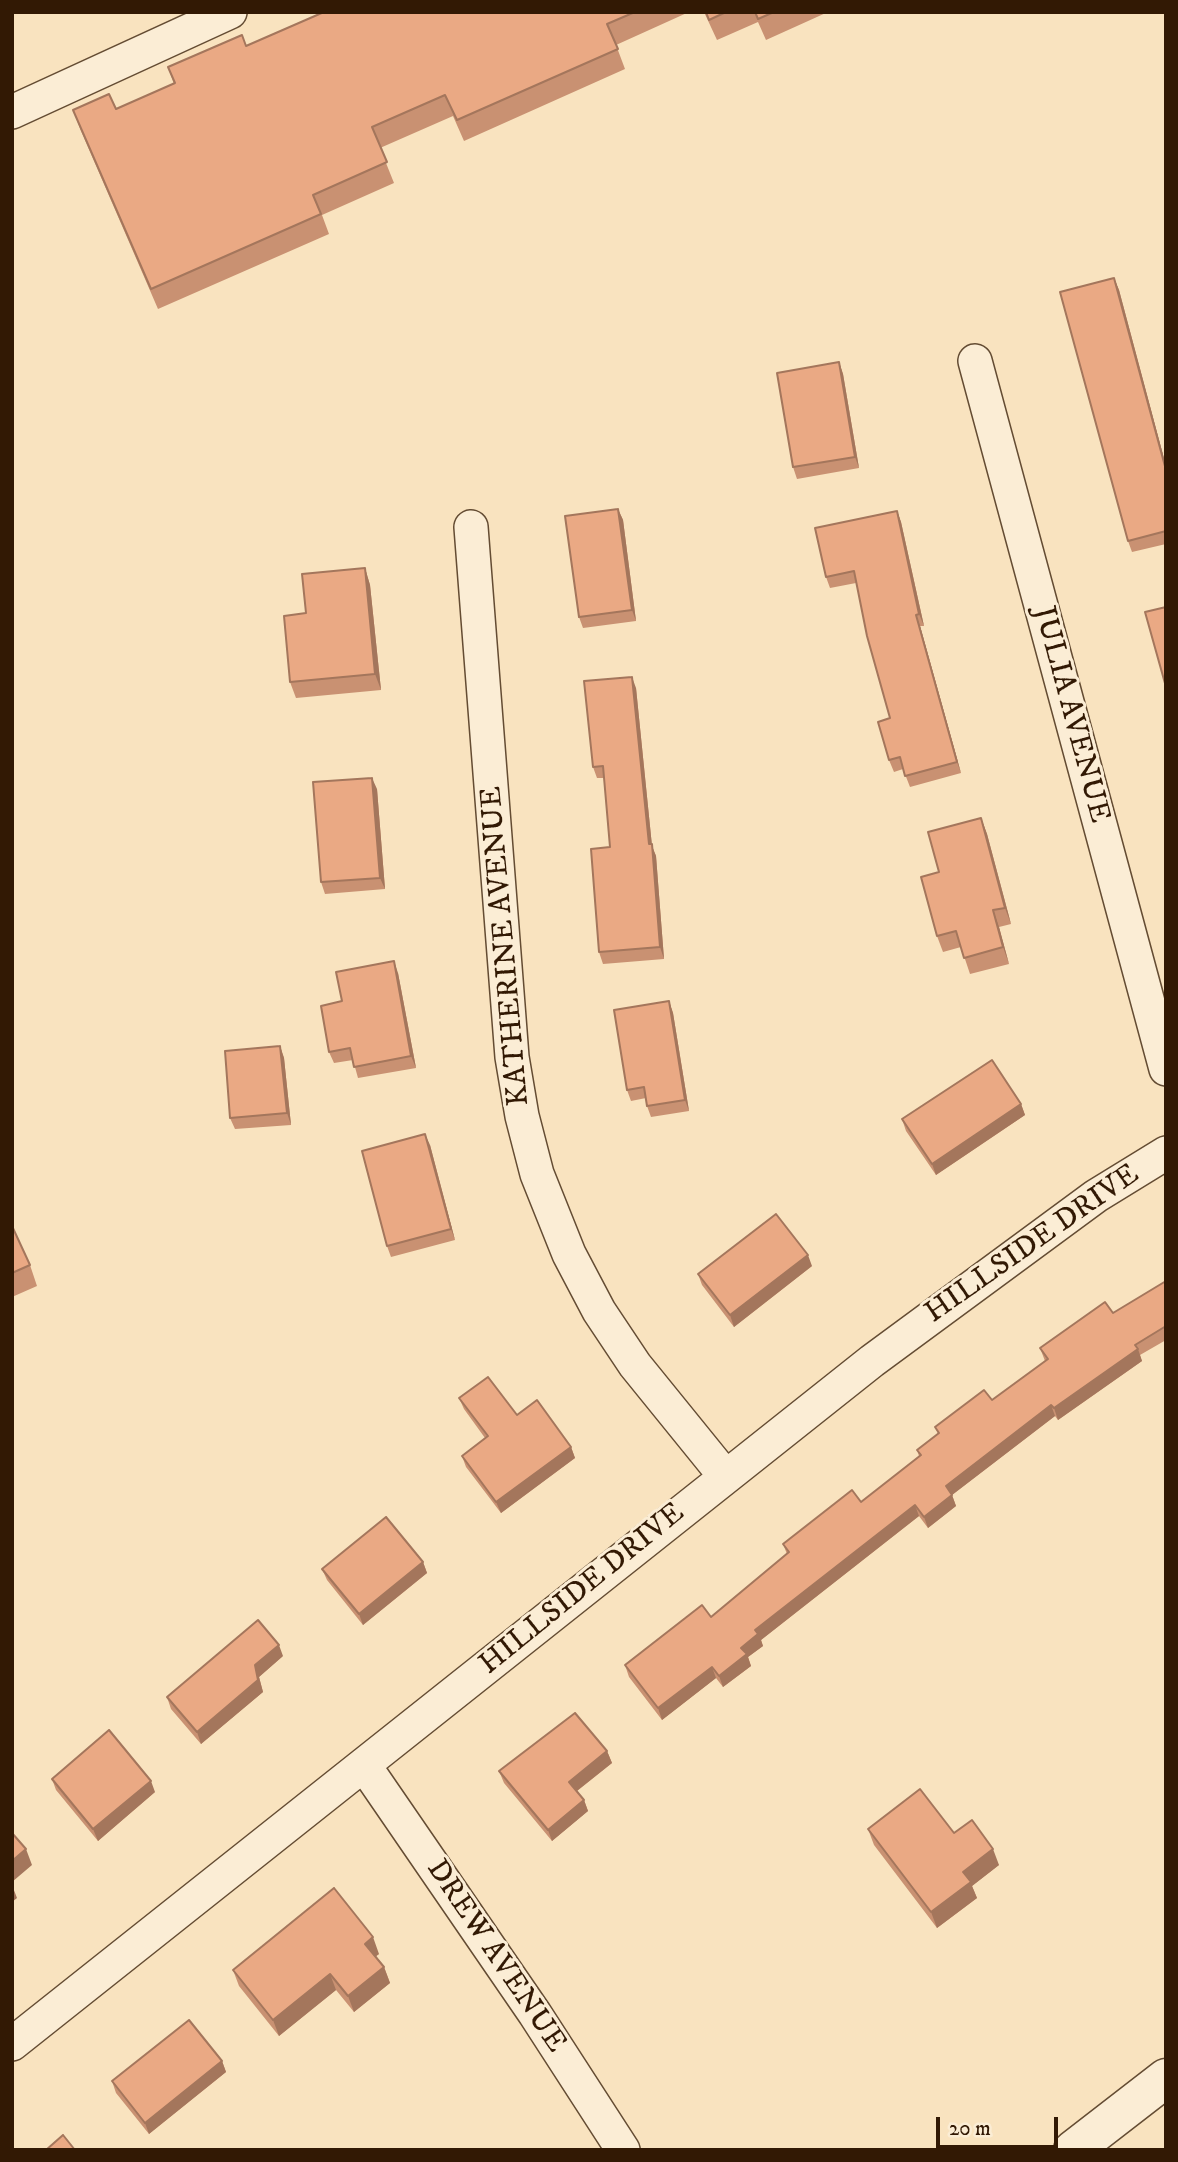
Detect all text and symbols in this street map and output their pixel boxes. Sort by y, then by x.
street label: JULIA AVENUE [1024,603,1116,827]
street label: KATHERINE AVENUE [475,785,539,1107]
street label: HILLSIDE DRIVE [919,1158,1147,1332]
street label: HILLSIDE DRIVE [473,1496,693,1684]
street label: DREW AVENUE [417,1854,573,2060]
scale bar [940,2102,1062,2146]
text: 20 m [949,2116,991,2142]

